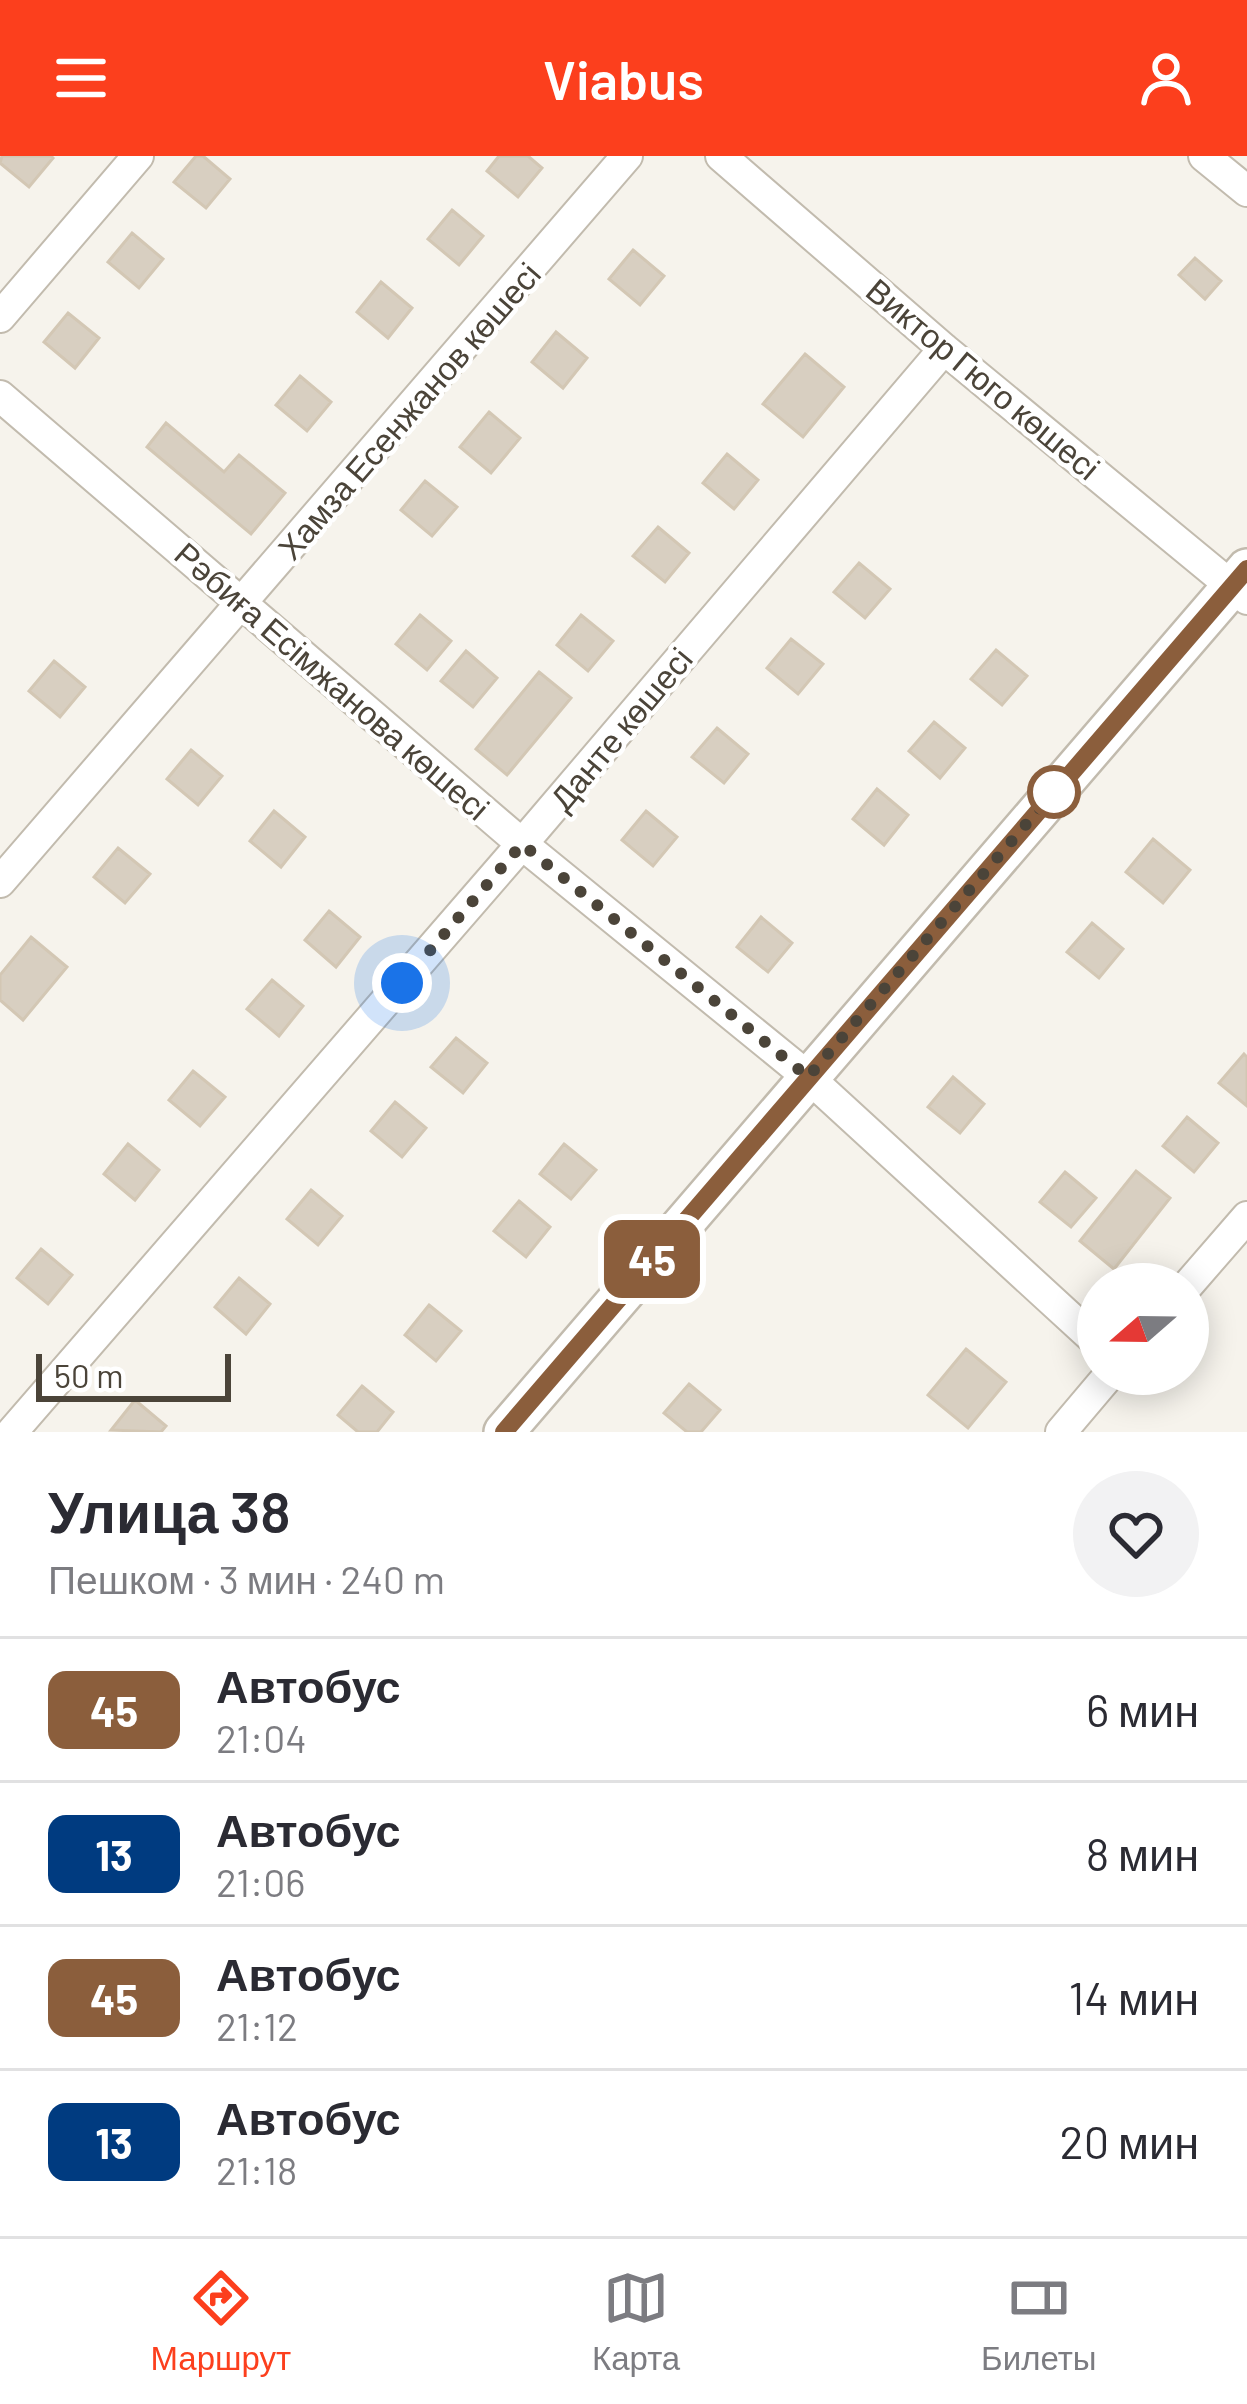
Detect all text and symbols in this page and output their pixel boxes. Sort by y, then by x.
icon: menu [48,45,114,111]
icon: person [1133,45,1199,111]
text: Viabus [543,46,704,111]
street label: Хамза Есенжанов көшесі [268,254,548,567]
street label: Виктор Гюго көшесі [859,269,1108,487]
street label: Рәбиға Есімжанова көшесі [167,533,498,828]
street label: Данте көшесі [541,639,700,818]
unlabelled marker [1029,767,1079,817]
your location [372,953,432,1013]
line badge: 45 [598,1220,706,1298]
text: 45 [628,1234,676,1284]
north arrow [1077,1263,1209,1395]
map controls [1077,1263,1209,1395]
scale bar [36,1348,231,1401]
text: 50 m [54,1355,124,1395]
button: heart [1073,1471,1199,1597]
text: Улица 38 [48,1476,291,1544]
text: Пешком · 3 мин · 240 m [48,1555,445,1602]
text: Автобус [216,1658,401,1712]
text: 6 мин [1086,1682,1199,1736]
text: 45 [90,1685,138,1735]
text: 21:04 [216,1714,307,1761]
text: Автобус [216,1802,401,1856]
text: 8 мин [1086,1826,1199,1880]
text: 13 [95,1829,133,1879]
text: 21:06 [216,1858,305,1905]
text: Автобус [216,1946,401,2000]
text: 14 мин [1069,1970,1199,2024]
text: 45 [90,1973,138,2023]
text: 21:12 [216,2002,298,2049]
text: Автобус [216,2090,401,2144]
text: 20 мин [1060,2114,1199,2168]
text: 13 [95,2117,133,2167]
text: 21:18 [216,2146,297,2193]
tab: Маршрут [150,2265,291,2378]
tab: Карта [592,2265,680,2378]
tab: Билеты [981,2265,1097,2378]

